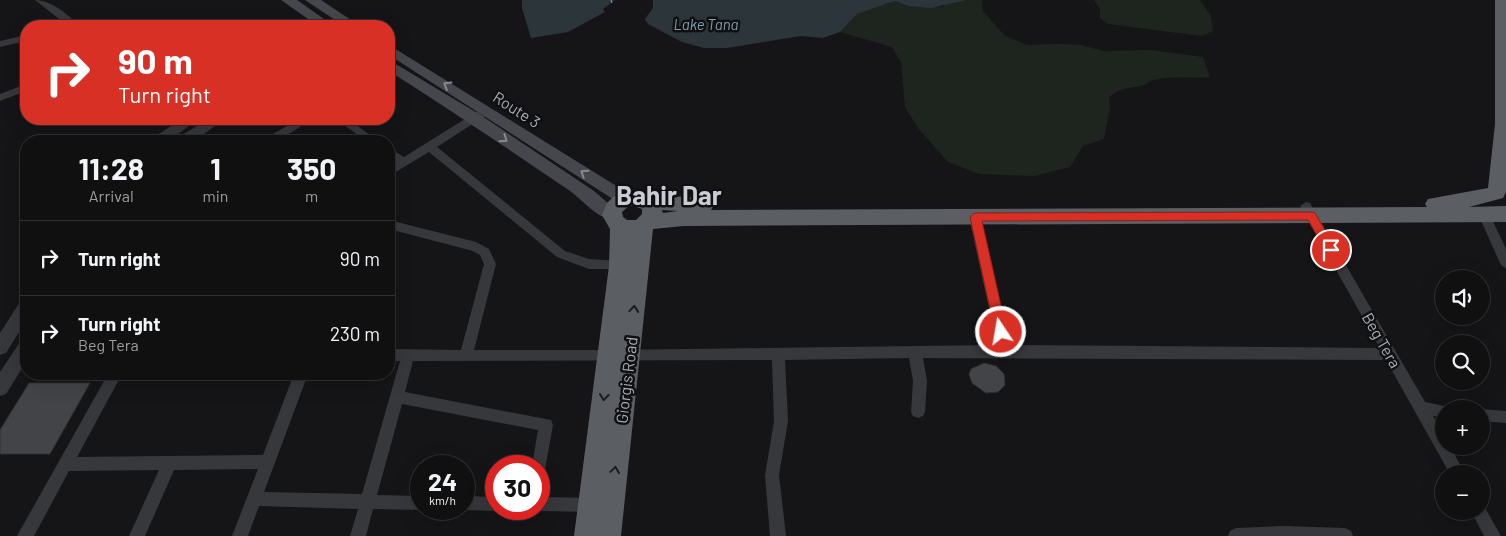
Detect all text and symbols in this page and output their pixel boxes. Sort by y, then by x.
water label: Lake Tana [673,15,739,33]
text: 90 m [118,39,193,81]
icon: right [35,40,100,105]
text: Turn right [118,81,211,107]
one-way arrow [444,82,453,92]
street label: Route 3 [490,87,544,131]
one-way arrow [498,132,507,142]
text: 11:28 [79,150,144,186]
text: 1 [210,150,221,186]
text: 350 [287,150,336,186]
one-way arrow [581,169,590,179]
district label: Bahir Dar [616,179,722,210]
text: Arrival [89,186,134,205]
text: min [202,186,228,205]
text: m [305,186,318,205]
pin [1310,229,1352,271]
icon: arrive [1317,236,1345,264]
icon: right [35,244,63,272]
text: Turn right [78,247,160,270]
text: 90 m [340,247,380,270]
map controls [1435,270,1490,520]
button: sound [1435,270,1490,325]
one-way arrow [629,305,640,313]
position arrow [974,305,1026,357]
street label: Beg Tera [1359,309,1405,371]
text: Turn right [78,312,160,335]
icon: right [35,319,63,347]
text: 230 m [330,322,380,345]
text: Beg Tera [78,335,139,354]
button: search [1435,335,1490,390]
street label: Giorgis Road [611,336,641,424]
one-way arrow [600,392,610,401]
button: + [1435,400,1490,455]
speed limit sign: 30 [485,455,550,520]
button: − [1435,465,1490,520]
text: 24 [428,466,457,496]
one-way arrow [609,466,620,474]
text: km/h [429,493,456,507]

